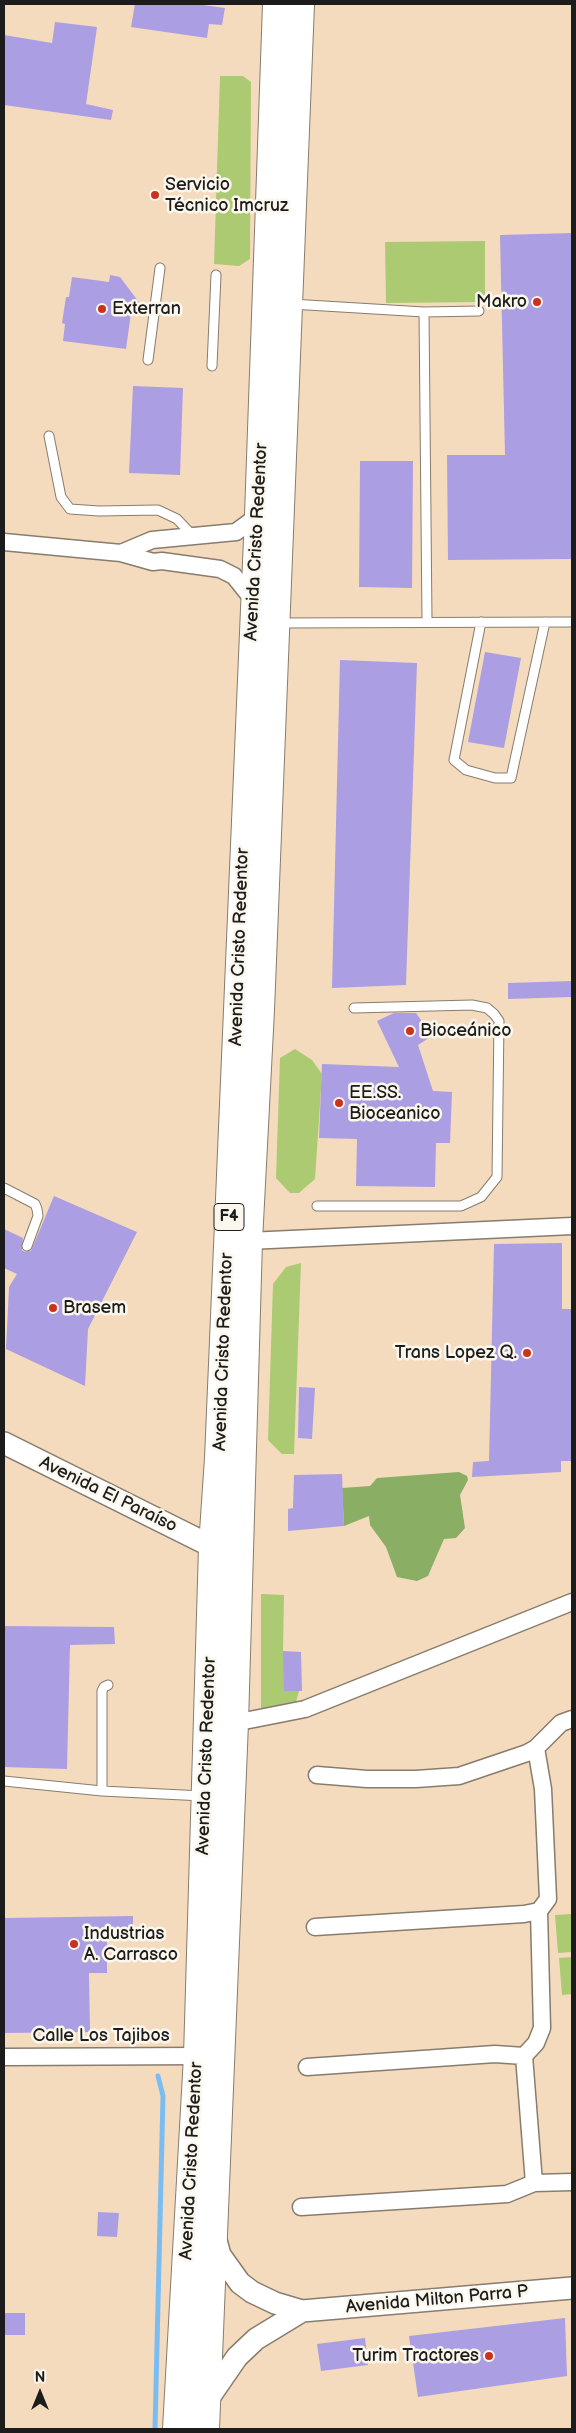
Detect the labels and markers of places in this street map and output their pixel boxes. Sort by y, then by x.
place label: Servicio Técnico Imcruz [165,174,289,216]
marker: Servicio Técnico Imcruz [149,189,161,201]
place label: Makro [476,291,527,313]
marker: Makro [531,296,543,308]
place label: Exterran [112,298,181,320]
marker: Exterran [96,303,108,315]
place label: Bioceánico [420,1020,511,1042]
marker: Bioceánico [404,1025,416,1037]
place label: EE.SS. Bioceanico [349,1082,440,1124]
marker: EE.SS. Bioceanico [333,1097,345,1109]
place label: Brasem [63,1297,126,1319]
marker: Brasem [47,1302,59,1314]
place label: Trans Lopez Q. [395,1342,517,1364]
marker: Trans Lopez Q. [521,1347,533,1359]
place label: Industrias A. Carrasco [84,1923,178,1966]
marker: Industrias A. Carrasco [68,1938,80,1950]
place label: Turim Tractores [352,2345,479,2367]
marker: Turim Tractores [483,2350,495,2362]

